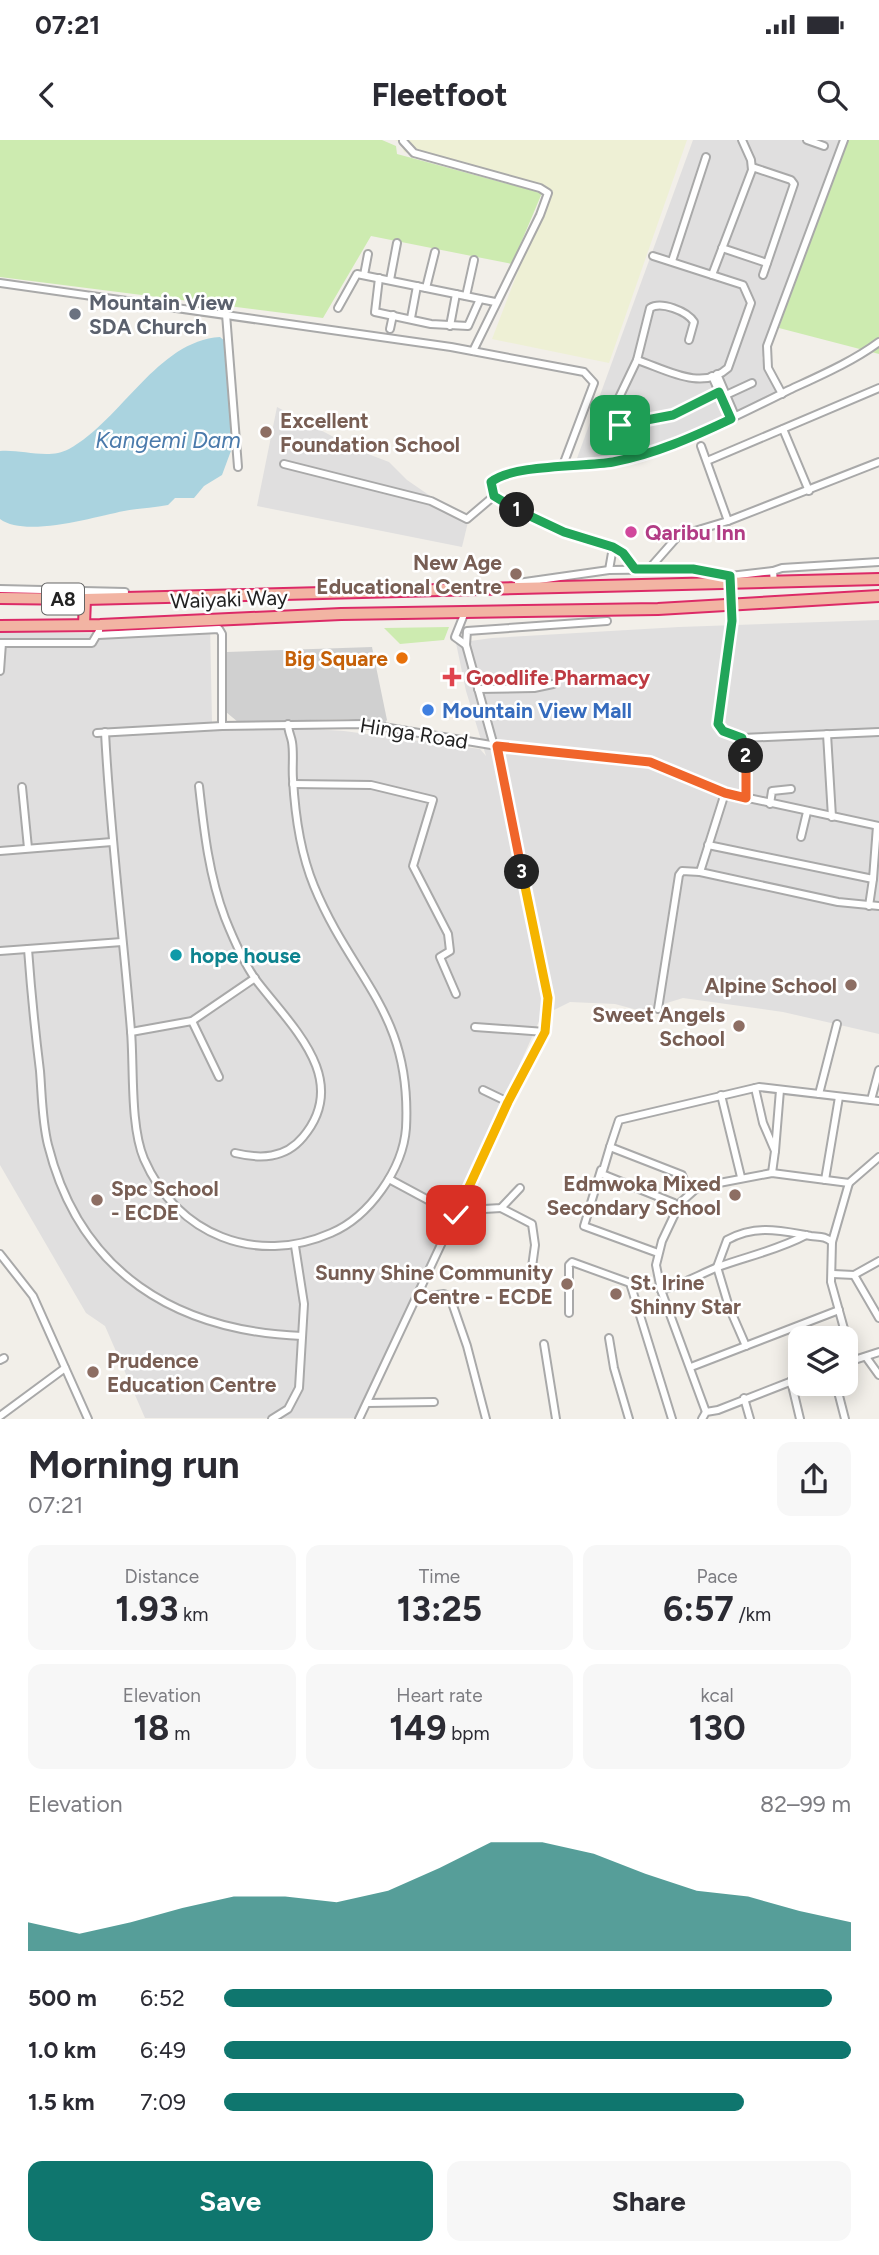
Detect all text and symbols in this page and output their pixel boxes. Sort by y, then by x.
text: 07:21 [35,9,100,41]
icon: back [28,76,66,114]
text: Fleetfoot [371,76,508,114]
icon: search [813,76,851,114]
place label: Mountain View SDA Church [89,290,235,339]
marker: Mountain View SDA Church [67,306,83,322]
pin [590,395,650,455]
icon: arrive [601,406,639,444]
place label: Excellent Foundation School [280,408,460,457]
marker: Excellent Foundation School [258,424,274,440]
water label: Kangemi Dam [95,426,241,454]
pin: 1 [500,492,534,528]
text: 1 [512,498,521,521]
place label: Qaribu Inn [645,520,746,545]
marker: Qaribu Inn [623,524,639,540]
place label: New Age Educational Centre [316,550,502,599]
marker: New Age Educational Centre [508,566,524,582]
road number: A8 [42,584,84,614]
street label: Waiyaki Way [170,584,288,614]
place label: Big Square [284,646,388,671]
marker: Big Square [394,650,410,666]
place label: Goodlife Pharmacy [466,665,651,690]
marker: Goodlife Pharmacy [444,669,460,685]
place label: Mountain View Mall [442,698,632,723]
marker: Mountain View Mall [420,702,436,718]
street label: Hinga Road [358,712,470,754]
pin: 2 [728,738,764,774]
text: 2 [740,744,751,767]
pin: 3 [504,854,540,890]
text: 3 [516,860,527,883]
place label: hope house [190,943,301,968]
marker: hope house [168,947,184,963]
place label: Alpine School [704,973,837,998]
marker: Alpine School [843,977,859,993]
place label: Sweet Angels School [592,1002,725,1051]
marker: Sweet Angels School [731,1018,747,1034]
place label: Edmwoka Mixed Secondary School [547,1171,721,1220]
place label: Spc School - ECDE [111,1176,219,1225]
pin [426,1185,486,1245]
marker: Edmwoka Mixed Secondary School [727,1187,743,1203]
marker: Spc School - ECDE [89,1192,105,1208]
icon: check [437,1196,475,1234]
place label: Sunny Shine Community Centre - ECDE [315,1260,554,1309]
place label: St. Irine Shinny Star [630,1270,741,1319]
marker: Sunny Shine Community Centre - ECDE [559,1276,575,1292]
marker: St. Irine Shinny Star [608,1286,624,1302]
map controls [788,1326,858,1396]
button: layers [788,1326,858,1396]
place label: Prudence Education Centre [107,1348,277,1397]
marker: Prudence Education Centre [85,1364,101,1380]
text: Morning run [28,1442,240,1488]
button: share [777,1442,851,1516]
text: 07:21 [28,1491,83,1519]
text: Distance [125,1565,199,1588]
text: Time [419,1565,460,1588]
text: Pace [697,1565,738,1588]
text: 1.93 [115,1588,178,1630]
text: 13:25 [397,1588,482,1630]
text: 6:57 [663,1588,734,1630]
text: km [178,1603,208,1626]
text: /km [734,1603,771,1626]
text: Elevation [123,1684,201,1707]
text: Heart rate [396,1684,483,1707]
text: kcal [701,1684,734,1707]
text: 18 [133,1707,169,1749]
text: 149 [389,1707,446,1749]
text: 130 [689,1707,746,1749]
text: m [169,1722,190,1745]
text: bpm [446,1722,490,1745]
text: Elevation [28,1790,123,1818]
text: 82–99 m [760,1790,851,1818]
text: 500 m [28,1984,97,2012]
text: 6:52 [140,1984,185,2012]
text: 1.0 km [28,2036,96,2064]
text: 6:49 [140,2036,186,2064]
text: 1.5 km [28,2088,95,2116]
text: 7:09 [140,2088,186,2116]
button: Save [28,2161,433,2241]
button: Share [447,2161,851,2241]

